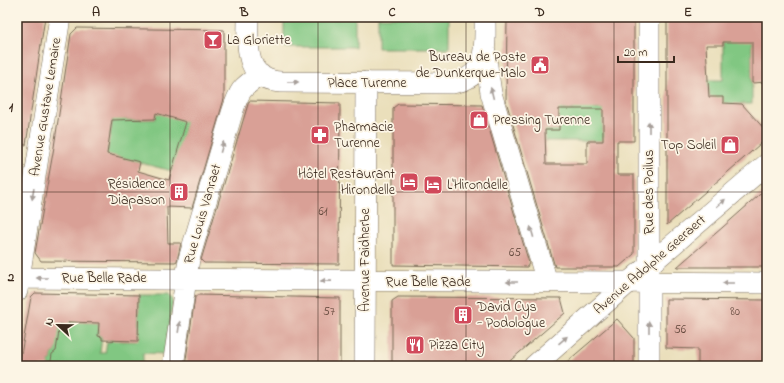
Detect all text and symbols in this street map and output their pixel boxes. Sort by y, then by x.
text: A [92,3,100,22]
text: B [239,3,249,22]
text: C [388,3,396,22]
text: D [534,3,545,22]
text: E [684,3,692,22]
bar icon: La Gloriette [202,29,224,51]
place label: La Gloriette [227,30,291,51]
street label: Avenue Gustave Lemaire [25,35,67,178]
scale bar [618,38,674,64]
text: 20 m [624,44,647,62]
place label: Bureau de Poste de Dunkerque-Malo [415,47,527,84]
public building icon: Bureau de Poste de Dunkerque-Malo [529,54,551,76]
street label: Place Turenne [327,73,407,94]
one-way arrow [287,79,300,85]
one-way arrow [488,87,494,100]
text: 1 [9,98,14,117]
shop icon: Pressing Turenne [468,109,490,131]
place label: Pressing Turenne [493,110,591,132]
place label: Pharmacie Turenne [334,117,394,154]
one-way arrow [646,120,652,133]
pharmacy icon: Pharmacie Turenne [309,124,331,146]
shop icon: Top Soleil [719,134,741,156]
place label: Top Soleil [661,135,716,156]
one-way arrow [219,141,225,153]
street label: Rue des Poilus [639,150,660,234]
street label: Rue Louis Vanraet [179,161,227,266]
place label: Hôtel Restaurant Hirondelle [298,164,396,201]
hotel icon: Hôtel Restaurant Hirondelle [398,171,420,193]
place label: Résidence Diapason [107,174,166,211]
hotel icon: L'Hirondelle [422,174,444,196]
place label: L'Hirondelle [447,175,509,196]
building icon: Résidence Diapason [168,181,190,203]
one-way arrow [30,188,36,200]
one-way arrow [716,199,727,208]
house number: 61 [318,203,328,221]
street label: Avenue Faidherbe [355,208,376,312]
street label: Avenue Adolphe Geeraert [589,210,711,320]
one-way arrow [529,225,535,237]
house number: 65 [509,244,521,262]
text: 2 [7,268,15,287]
street label: Rue Belle Rade [61,268,147,289]
street label: Rue Belle Rade [385,272,471,293]
one-way arrow [35,275,48,281]
one-way arrow [320,277,332,284]
one-way arrow [505,279,518,285]
one-way arrow [721,280,734,286]
place label: David Cys - Podologue [476,297,546,335]
house number: 57 [323,303,335,321]
house number: 80 [730,303,740,321]
building icon: David Cys - Podologue [452,304,474,326]
north arrow [38,305,78,345]
text: N [41,315,58,328]
one-way arrow [646,320,652,333]
one-way arrow [176,321,182,333]
house number: 56 [674,321,687,339]
restaurant icon: Pizza City [404,334,426,356]
place label: Pizza City [429,335,484,357]
one-way arrow [558,336,568,345]

